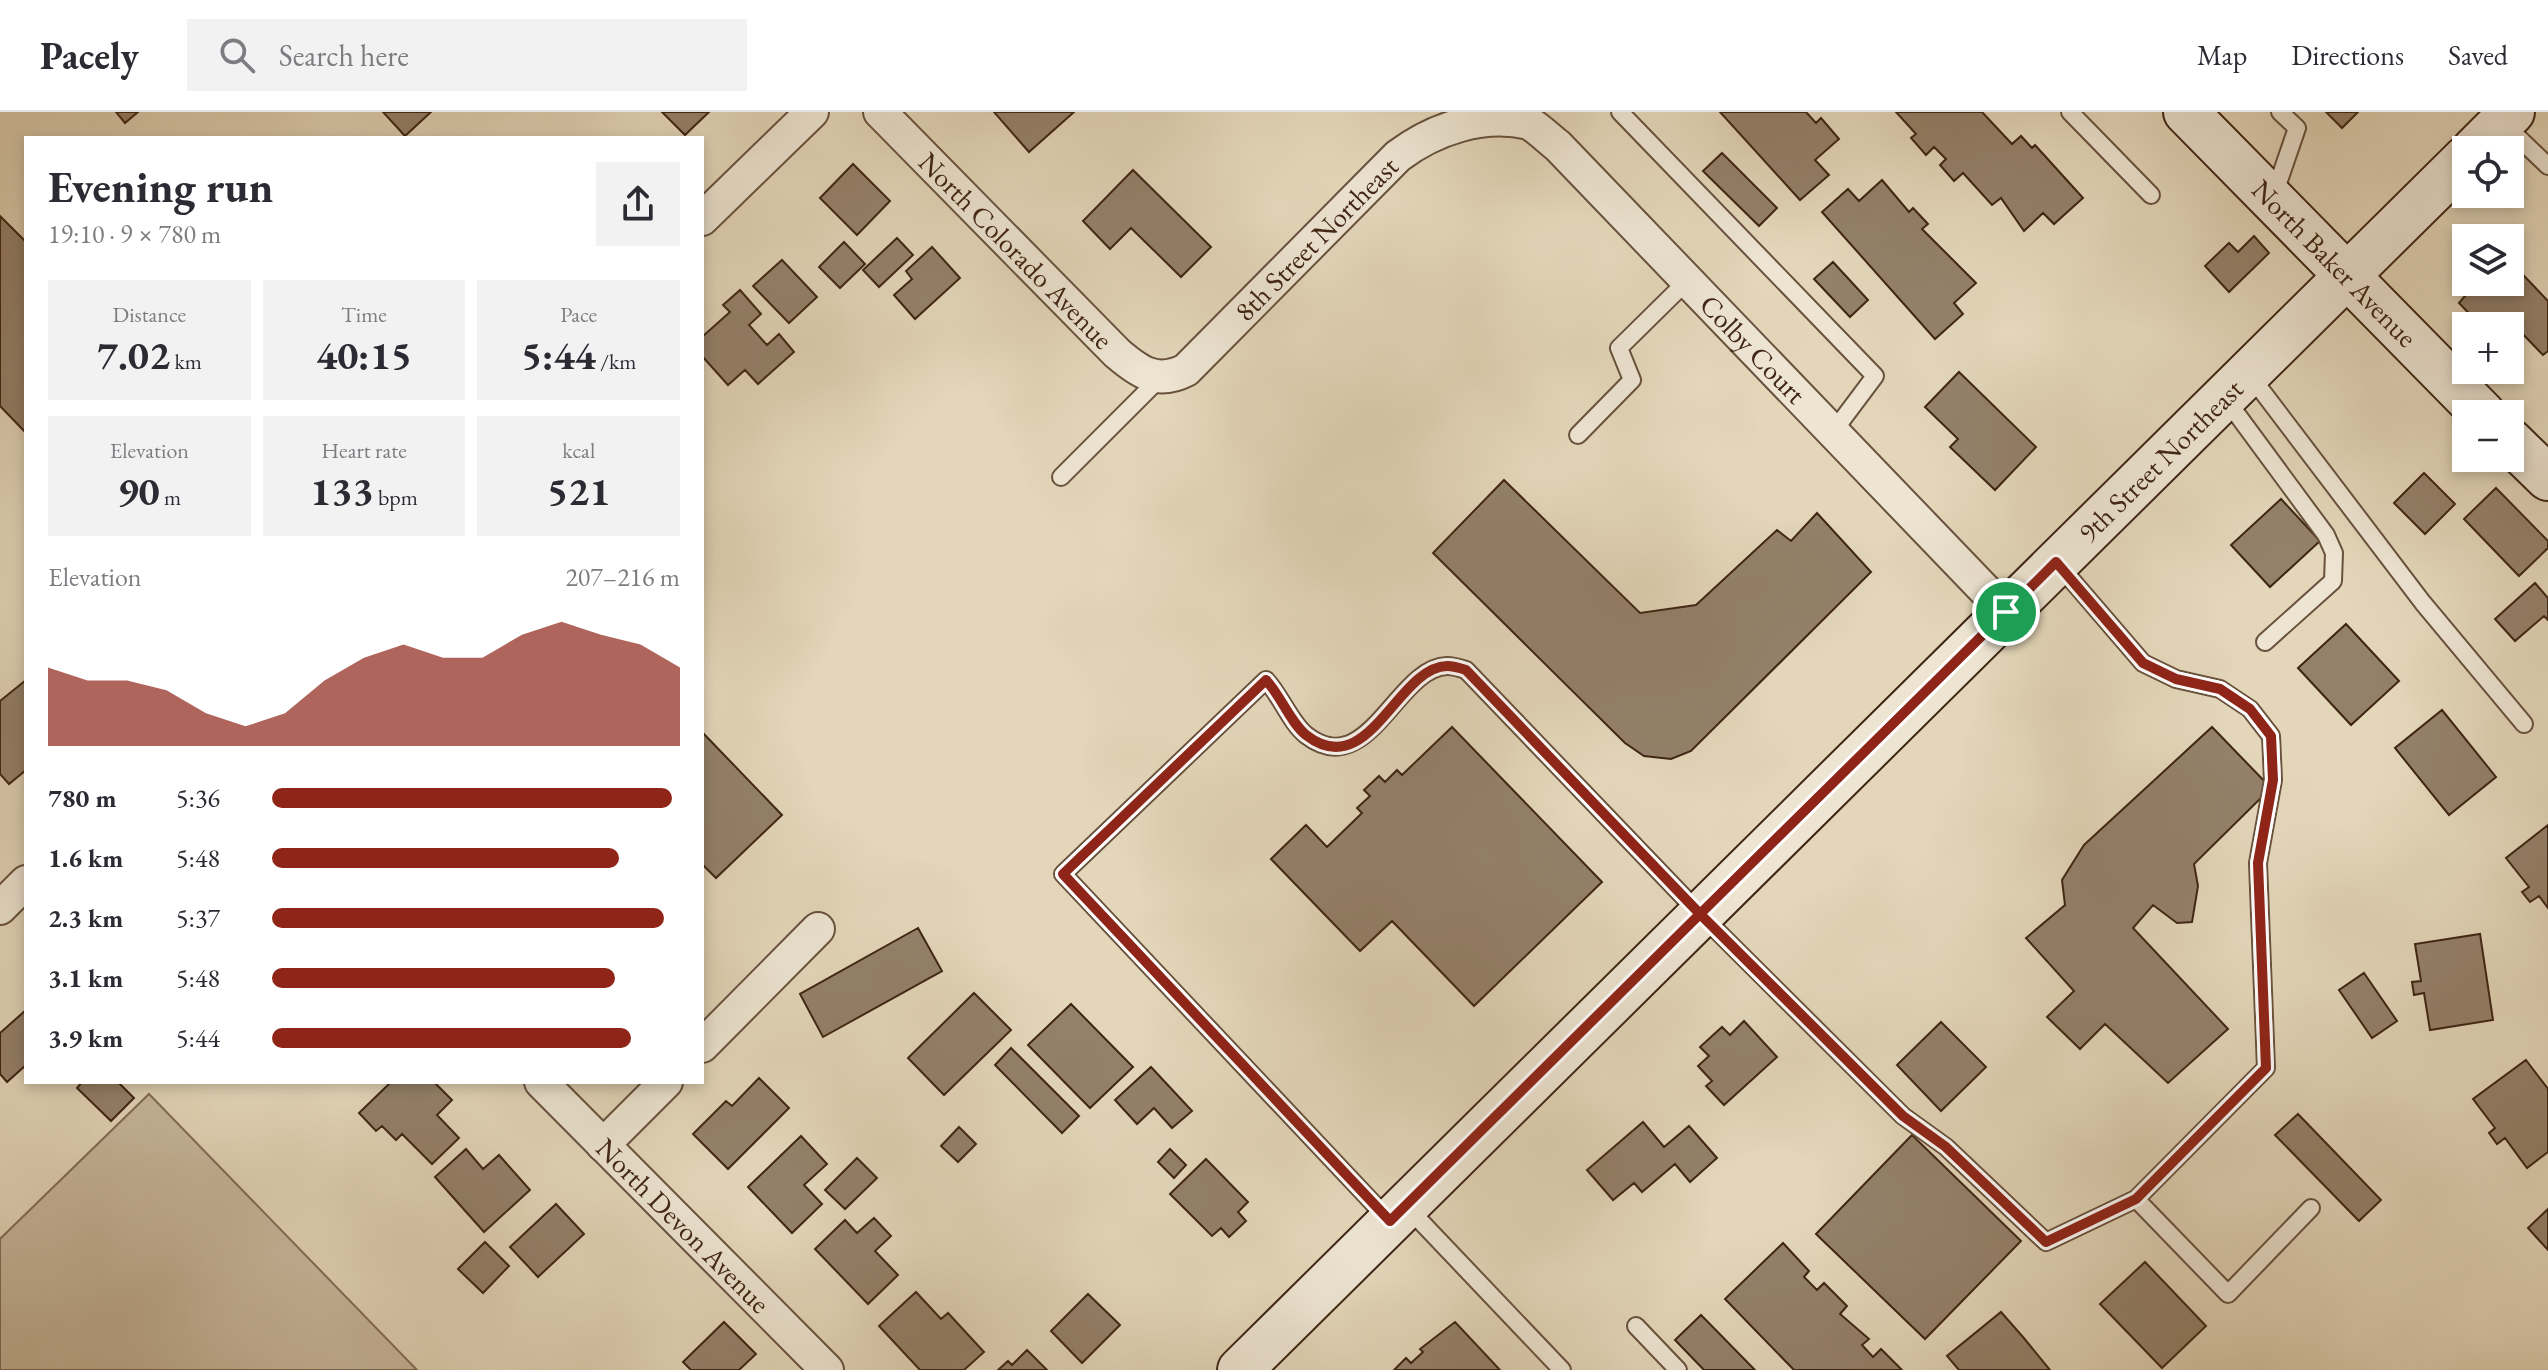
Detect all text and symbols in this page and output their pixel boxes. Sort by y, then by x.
search box [187,19,747,91]
text: Pacely [40,31,139,80]
icon: search [215,33,259,77]
text: Search here [279,36,409,75]
text: Map [2197,37,2247,73]
text: Directions [2291,37,2404,73]
text: Saved [2448,37,2508,73]
map controls [2452,136,2524,472]
button: locate [2452,136,2524,208]
street label: North Colorado Avenue [911,144,1121,357]
street label: 8th Street Northeast [1227,148,1406,329]
text: Evening run [48,158,273,215]
button: share [596,162,680,246]
street label: North Baker Avenue [2244,172,2425,355]
text: 19:10 · 9 × 780 m [48,217,221,251]
button: layers [2452,224,2524,296]
street label: Colby Court [1692,287,1814,411]
text: Distance [113,300,186,329]
text: Time [341,300,387,329]
text: Pace [560,300,597,329]
button: + [2452,312,2524,384]
text: 7.02 [97,329,170,381]
text: 40:15 [316,329,412,381]
text: 5:44 [521,329,596,381]
text: km [170,347,202,376]
text: /km [596,347,636,376]
street label: 9th Street Northeast [2070,371,2251,550]
button: − [2452,400,2524,472]
text: Elevation [110,436,189,465]
text: Heart rate [321,436,407,465]
text: kcal [562,436,595,465]
text: 90 [117,465,160,517]
text: 133 [310,465,374,517]
text: 521 [547,465,610,517]
text: m [160,483,181,512]
text: bpm [374,483,418,512]
text: Elevation [48,560,142,594]
text: 207–216 m [565,560,680,594]
pin [1972,578,2040,646]
icon: arrive [1984,590,2028,634]
text: 780 m [48,781,116,815]
text: 5:36 [176,781,220,815]
text: 1.6 km [48,841,123,875]
text: 5:48 [176,841,220,875]
text: 2.3 km [48,901,123,935]
text: 5:37 [176,901,220,935]
text: 3.1 km [48,961,123,995]
text: 5:48 [176,961,220,995]
text: 3.9 km [48,1021,123,1055]
text: 5:44 [176,1021,220,1055]
street label: North Devon Avenue [589,1130,778,1321]

